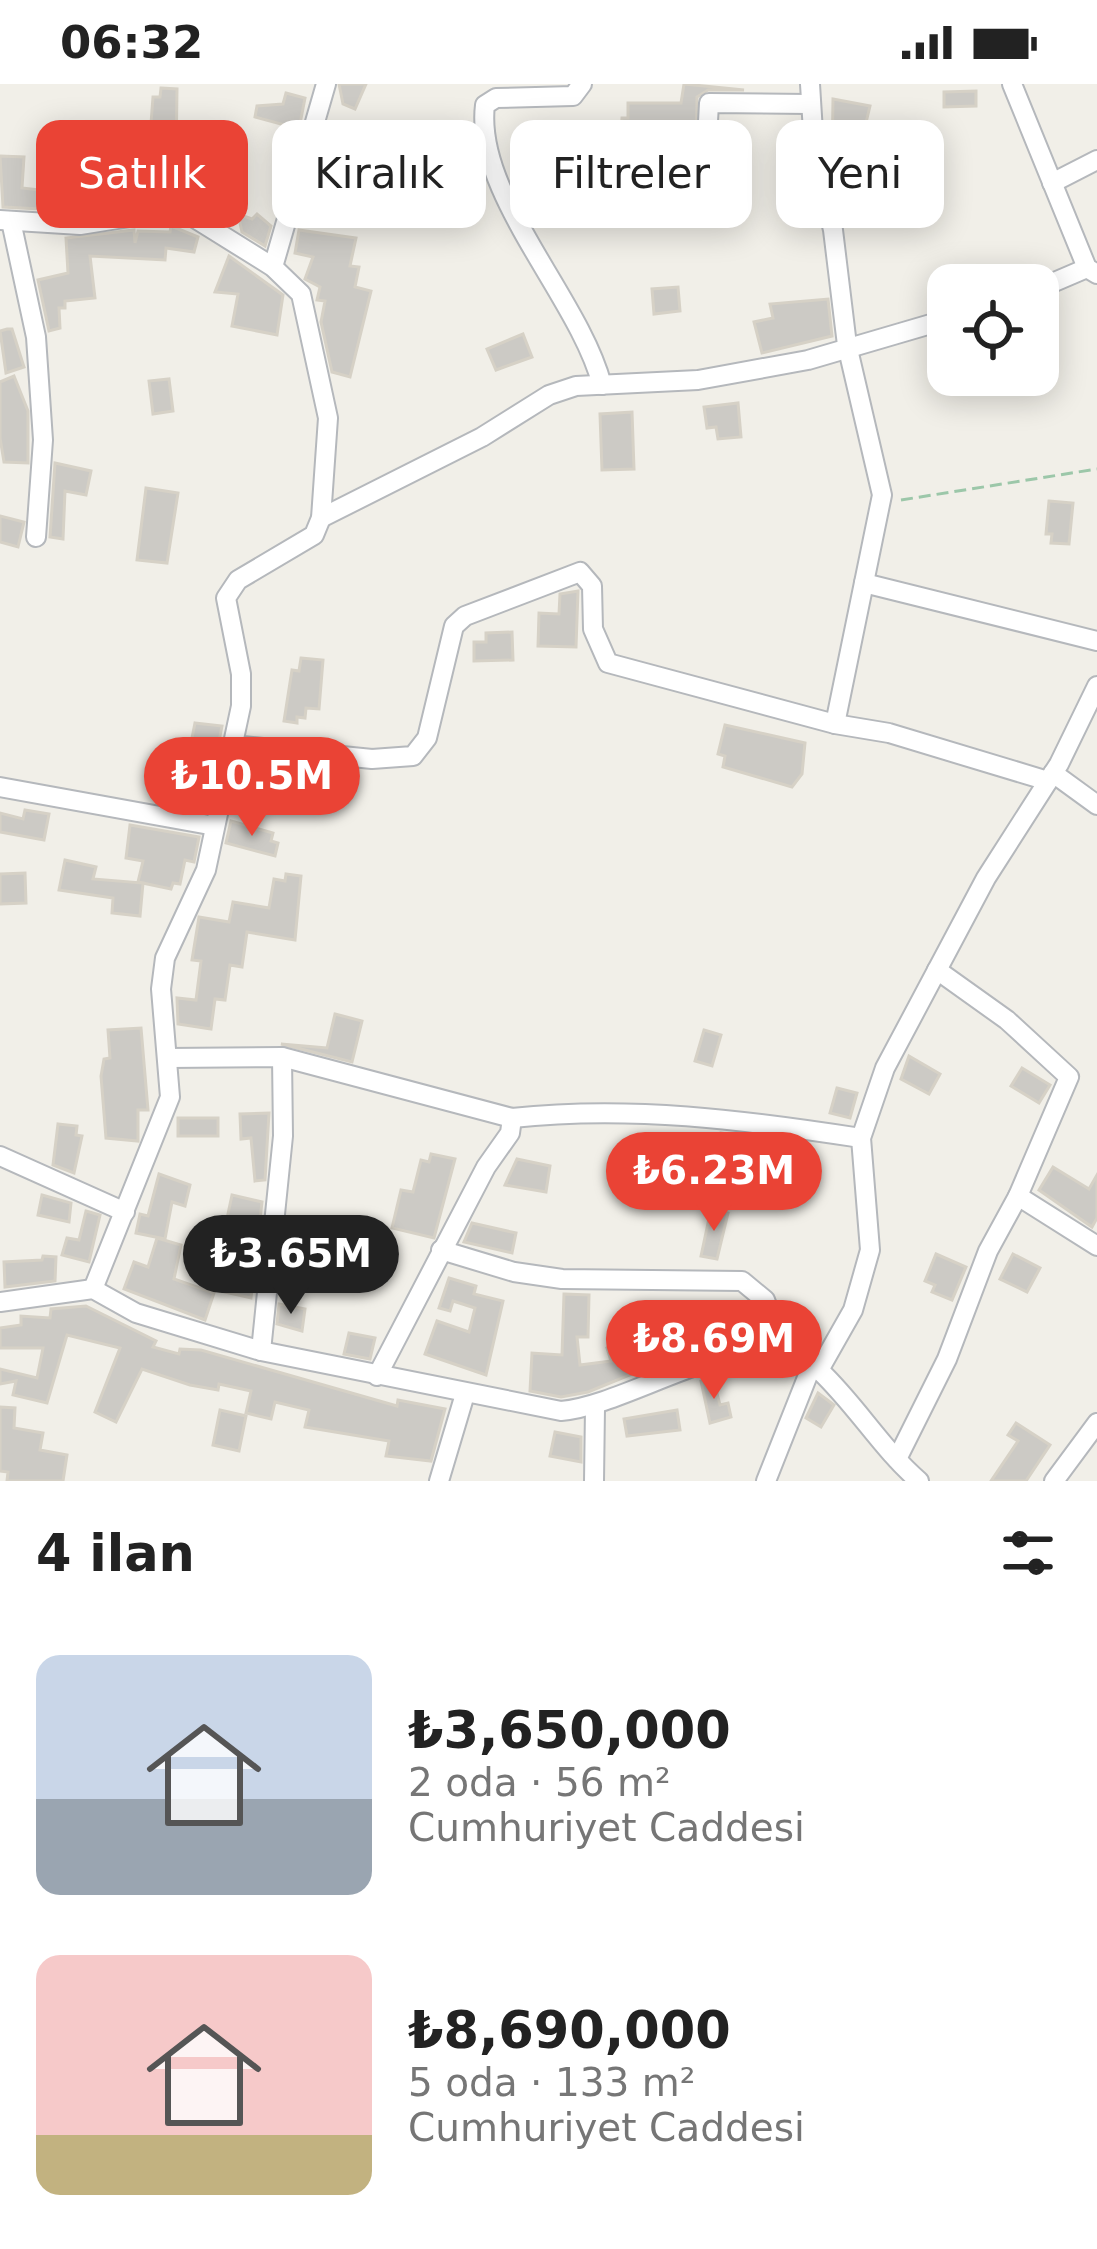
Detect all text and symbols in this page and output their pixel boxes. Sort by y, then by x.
text: 06:32 [60,16,203,69]
chip: Satılık [36,120,248,228]
chip: Kiralık [272,120,486,228]
chip: Filtreler [510,120,752,228]
chip: Yeni [776,120,944,228]
map controls [927,264,1059,396]
button: locate [927,264,1059,396]
pin: ₺10.5M [154,737,350,839]
text: ₺10.5M [171,753,333,798]
pin: ₺6.23M [616,1132,812,1234]
text: ₺6.23M [633,1148,795,1193]
pin: ₺3.65M [193,1215,389,1317]
text: ₺3.65M [210,1231,372,1276]
pin: ₺8.69M [616,1300,812,1402]
text: ₺8.69M [633,1316,795,1361]
icon: filters [995,1520,1061,1586]
text: 4 ilan [36,1524,195,1583]
text: ₺3,650,000 [408,1701,731,1760]
icon: home [132,1703,276,1847]
text: 2 oda · 56 m² [408,1760,671,1805]
text: Cumhuriyet Caddesi [408,1805,805,1850]
text: ₺8,690,000 [408,2001,731,2060]
icon: home [132,2003,276,2147]
text: 5 oda · 133 m² [408,2060,695,2105]
text: Cumhuriyet Caddesi [408,2105,805,2150]

